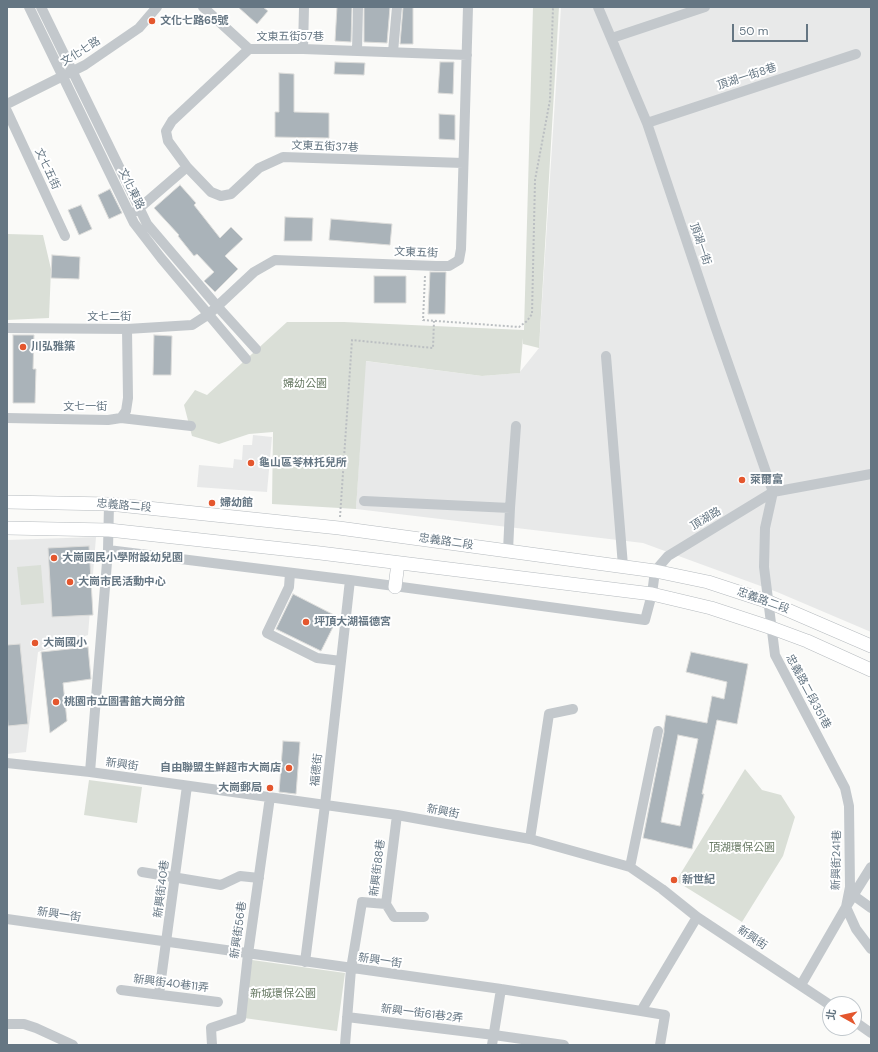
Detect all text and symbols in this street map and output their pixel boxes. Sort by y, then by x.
place label: 文化七路65號 [160,14,229,28]
marker: 文化七路65號 [147,16,157,26]
scale bar [734,16,810,42]
text: 50 m [739,23,768,39]
street label: 文東五街57巷 [256,30,324,44]
street label: 文化七路 [59,35,103,69]
street label: 頂湖一街8巷 [716,61,778,93]
street label: 文東五街37巷 [291,139,359,155]
street label: 文七五街 [32,146,62,192]
street label: 文化東路 [115,166,147,212]
street label: 頂湖一街 [687,221,713,267]
street label: 文東五街 [394,246,438,260]
street label: 文七二街 [87,310,131,324]
place label: 川弘雅築 [31,340,75,354]
marker: 川弘雅築 [18,342,28,352]
park label: 婦幼公園 [283,377,327,391]
street label: 文七一街 [63,400,107,414]
place label: 龜山區苓林托兒所 [259,456,347,470]
marker: 龜山區苓林托兒所 [246,458,256,468]
place label: 萊爾富 [750,473,783,487]
marker: 萊爾富 [737,475,747,485]
place label: 婦幼館 [220,496,253,510]
street label: 忠義路二段 [96,497,152,515]
marker: 婦幼館 [207,498,217,508]
street label: 頂湖路 [688,505,724,533]
street label: 忠義路二段 [418,532,474,552]
place label: 大崗國民小學附設幼兒園 [62,551,183,565]
marker: 大崗國民小學附設幼兒園 [49,553,59,563]
place label: 大崗市民活動中心 [78,575,166,589]
marker: 大崗市民活動中心 [65,577,75,587]
street label: 忠義路二段 [735,585,791,617]
place label: 坪頂大湖福德宮 [314,615,391,629]
marker: 坪頂大湖福德宮 [301,617,311,627]
place label: 大崗國小 [43,636,87,650]
marker: 大崗國小 [30,638,40,648]
street label: 忠義路二段351巷 [783,652,833,732]
place label: 桃園市立圖書館大崗分館 [64,695,185,709]
marker: 桃園市立圖書館大崗分館 [51,697,61,707]
street label: 福德街 [309,753,325,787]
street label: 新興街 [105,756,139,774]
place label: 自由聯盟生鮮超市大崗店 [160,761,281,775]
marker: 自由聯盟生鮮超市大崗店 [284,763,294,773]
place label: 大崗郵局 [218,781,262,795]
marker: 大崗郵局 [265,783,275,793]
street label: 新興街 [426,802,460,822]
street label: 新興街241巷 [830,830,844,890]
street label: 新興街88巷 [368,839,388,897]
park label: 頂湖環保公園 [709,841,775,855]
street label: 新興街40巷 [152,859,172,919]
place label: 新世紀 [682,873,715,887]
marker: 新世紀 [669,875,679,885]
street label: 新興街56巷 [228,901,250,959]
street label: 新興一街 [36,905,82,925]
street label: 新興街 [735,923,769,953]
street label: 新興一街 [357,951,403,971]
street label: 新興街40巷11弄 [132,973,210,995]
park label: 新城環保公園 [250,987,316,1001]
north arrow [822,996,862,1036]
street label: 新興一街61巷2弄 [380,1002,464,1026]
text: 北 [823,1008,839,1021]

